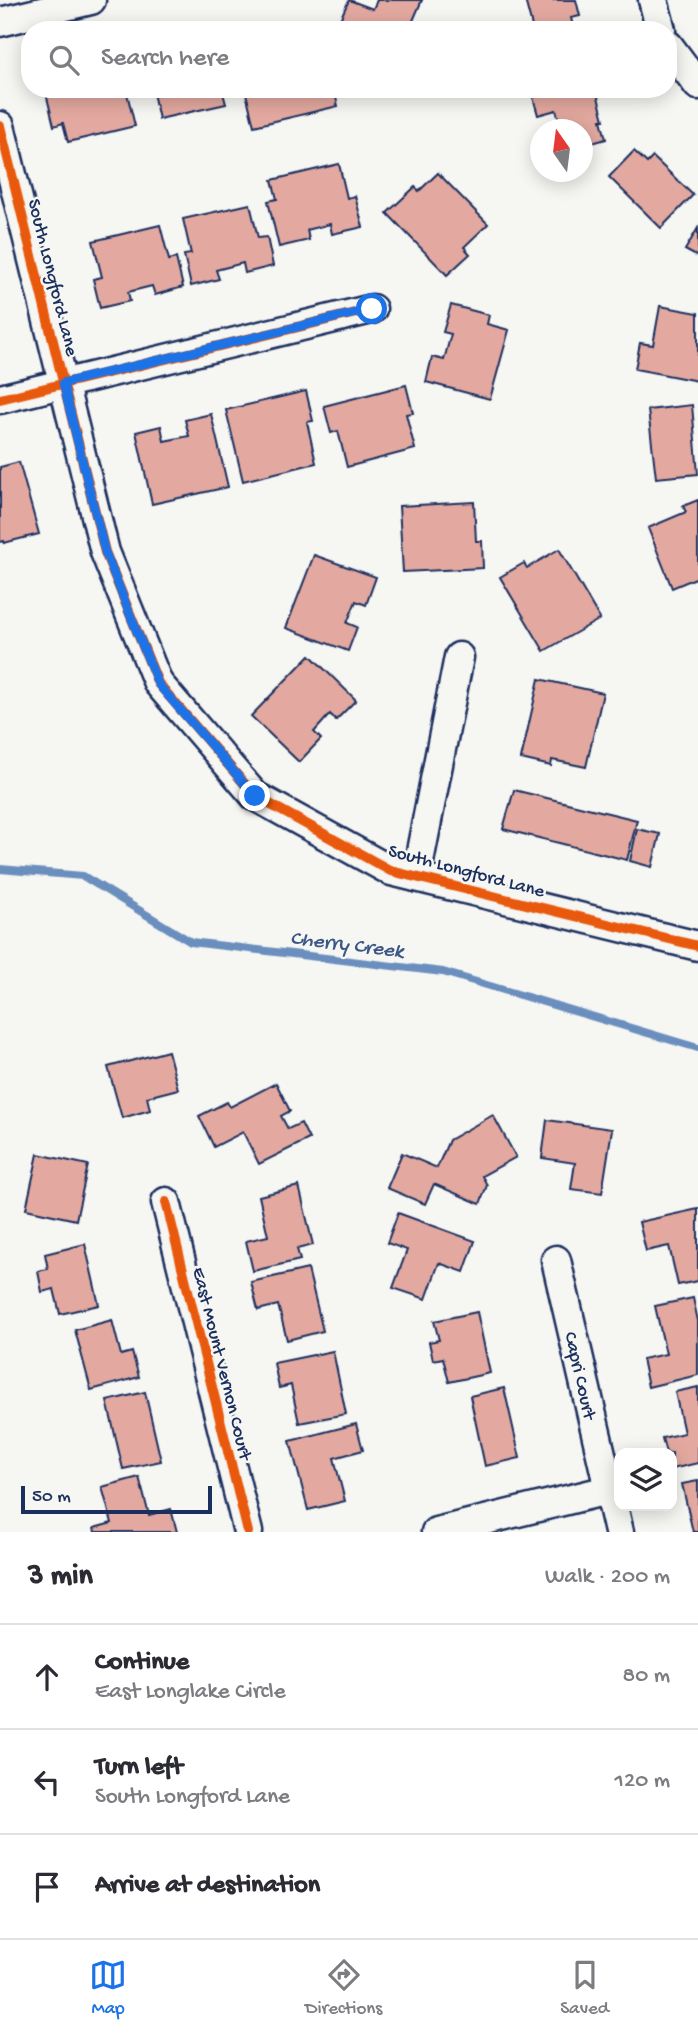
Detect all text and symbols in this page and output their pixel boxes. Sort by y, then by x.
search box [21,21,677,98]
icon: search [45,41,83,79]
text: Search here [101,44,229,75]
north arrow [530,119,593,182]
street label: South Longford Lane [21,197,82,359]
route start [356,293,387,324]
route end [239,780,270,811]
street label: South Longford Lane [385,840,547,904]
water label: Cherry Creek [289,927,407,966]
street label: East Mount Vernon Court [186,1265,256,1465]
street label: Capri Court [557,1330,600,1424]
map controls [614,1448,677,1511]
button: layers [614,1448,677,1511]
scale bar [21,1483,212,1515]
text: 50 m [32,1486,71,1509]
text: 3 min [28,1560,93,1595]
text: Walk · 200 m [545,1564,670,1591]
text: Continue [95,1648,189,1679]
icon: ahead [28,1658,66,1696]
text: 80 m [623,1663,670,1690]
text: East Longlake Circle [95,1679,286,1706]
text: Turn left [95,1753,183,1784]
icon: left [28,1763,66,1801]
text: 120 m [615,1768,670,1795]
text: South Longford Lane [95,1784,290,1811]
icon: arrive [28,1868,66,1906]
text: Arrive at destination [95,1871,320,1902]
tab: Map [89,1956,127,2021]
tab: Directions [305,1956,382,2021]
tab: Saved [560,1956,609,2021]

